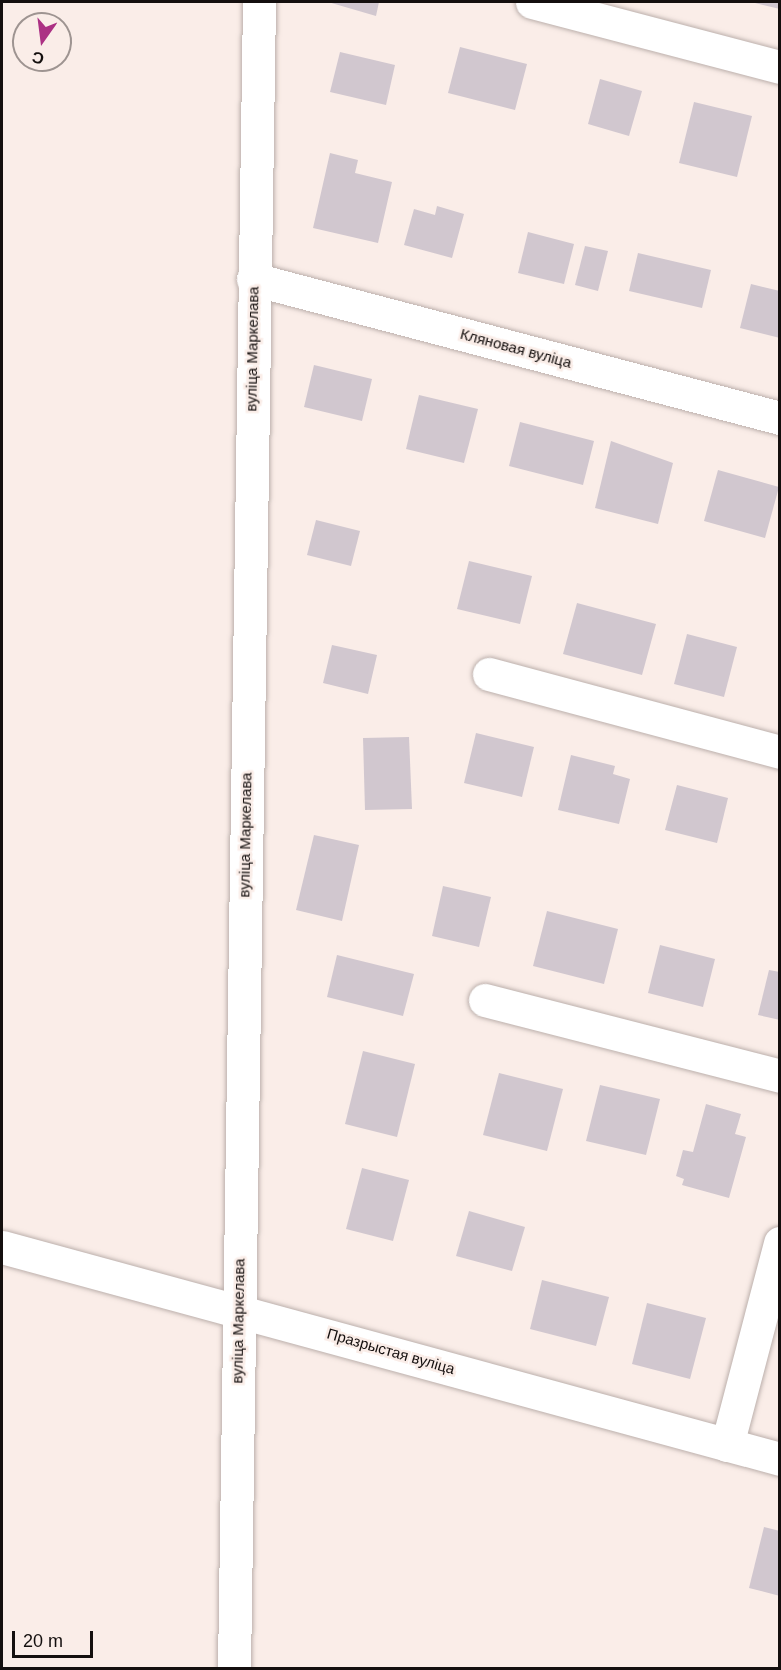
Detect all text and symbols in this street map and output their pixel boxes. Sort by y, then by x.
north arrow [12,12,72,72]
text: С [30,48,46,68]
street label: вуліца Маркелава [242,286,262,412]
street label: Кляновая вуліца [458,324,574,372]
street label: вуліца Маркелава [235,772,255,898]
street label: вуліца Маркелава [228,1258,248,1384]
street label: Празрыстая вуліца [325,1324,457,1378]
scale bar [15,1619,96,1657]
text: 20 m [23,1631,63,1651]

